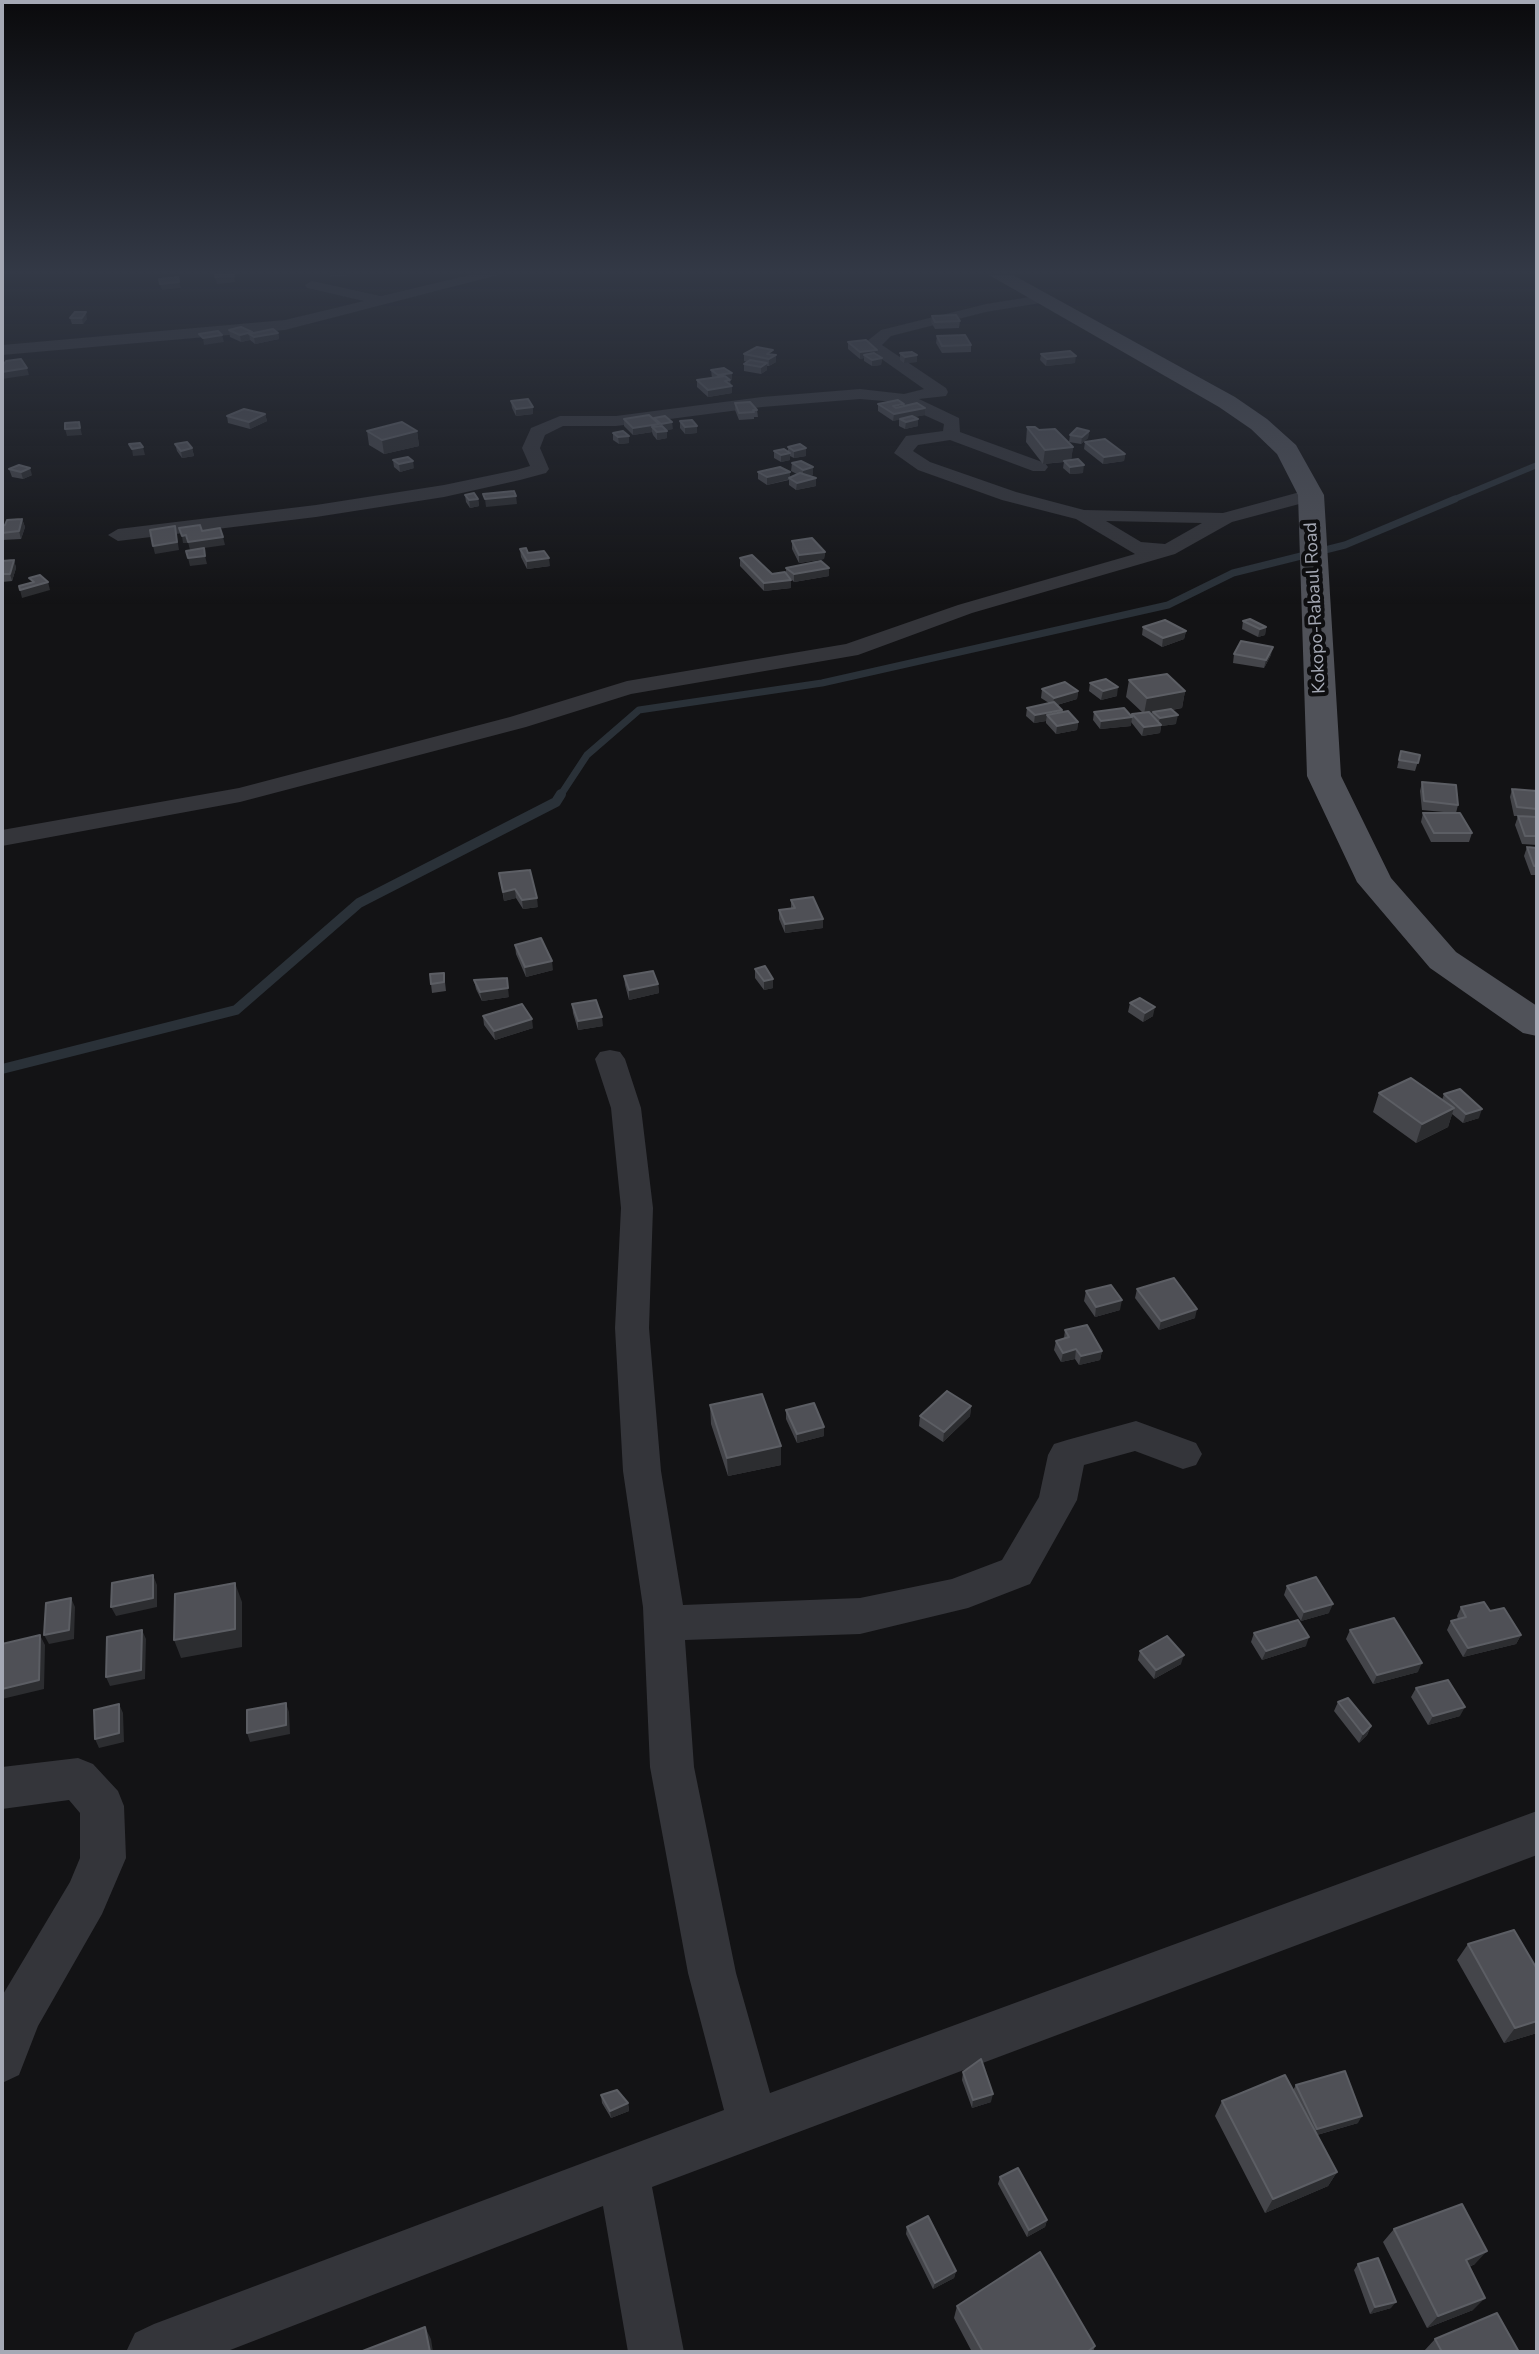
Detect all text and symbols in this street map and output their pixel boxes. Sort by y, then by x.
street label: Kokopo-Rabaul Road [1301,522,1331,694]

